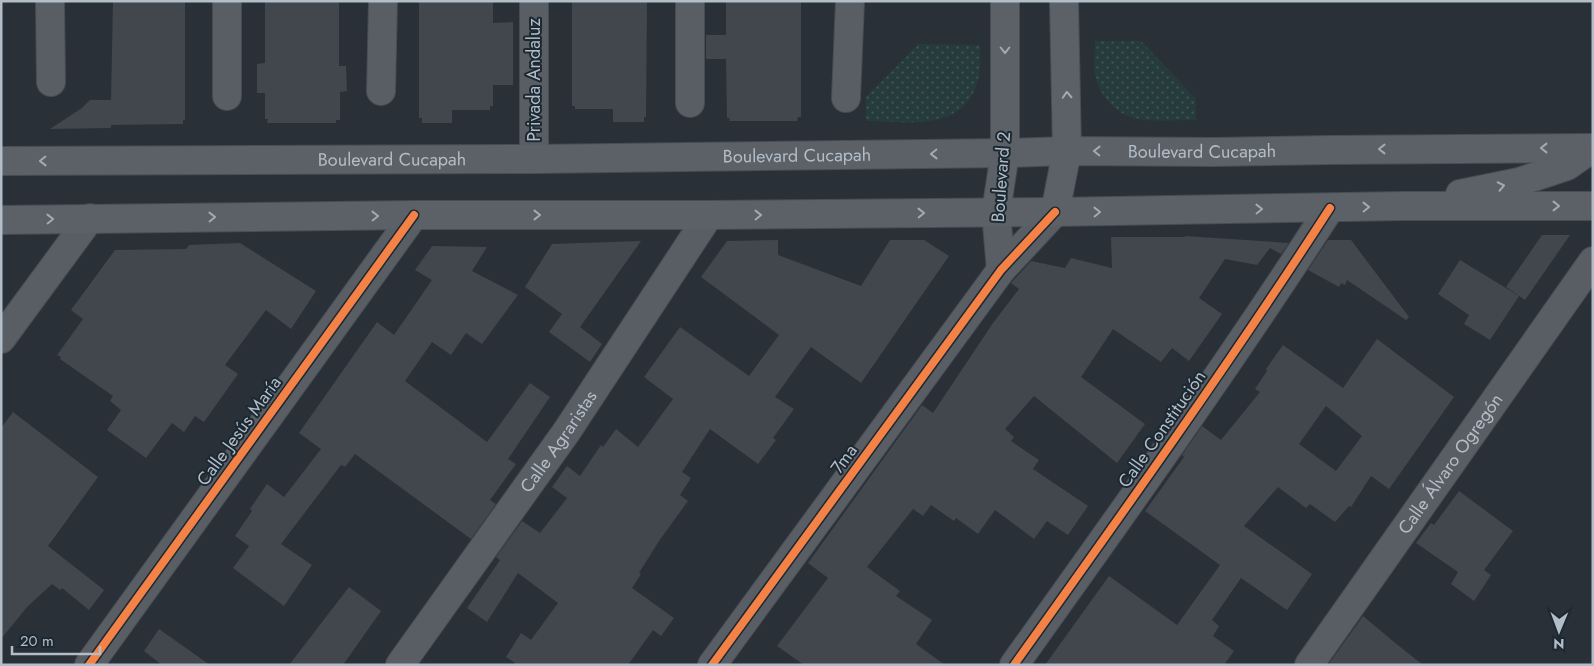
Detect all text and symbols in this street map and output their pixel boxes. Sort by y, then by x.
street label: Privada Andaluz [521,18,547,142]
one-way arrow [1000,46,1010,54]
one-way arrow [1061,91,1072,99]
street label: Boulevard 2 [985,131,1017,223]
street label: Boulevard Cucapah [1128,138,1276,165]
street label: Boulevard Cucapah [723,142,871,170]
one-way arrow [1540,143,1548,153]
one-way arrow [1377,144,1385,154]
street label: Boulevard Cucapah [318,146,466,173]
one-way arrow [1092,146,1100,156]
one-way arrow [930,149,938,159]
one-way arrow [39,156,47,166]
one-way arrow [1497,181,1506,191]
one-way arrow [1552,201,1560,211]
one-way arrow [1362,202,1370,212]
one-way arrow [1256,204,1264,214]
one-way arrow [1094,207,1101,217]
one-way arrow [917,208,925,218]
one-way arrow [754,209,762,220]
one-way arrow [534,210,542,220]
one-way arrow [372,211,379,221]
one-way arrow [209,212,217,222]
one-way arrow [46,214,54,224]
street label: Calle Constitución [1112,365,1212,493]
street label: Calle Jesús María [190,371,288,491]
street label: Calle Agraristas [514,385,603,498]
street label: Calle Álvaro Ogregón [1392,388,1509,540]
street label: 7ma [824,439,864,479]
north arrow [1534,606,1584,656]
scale bar [12,624,100,656]
text: 20 m [20,630,54,652]
text: N [1553,634,1565,654]

